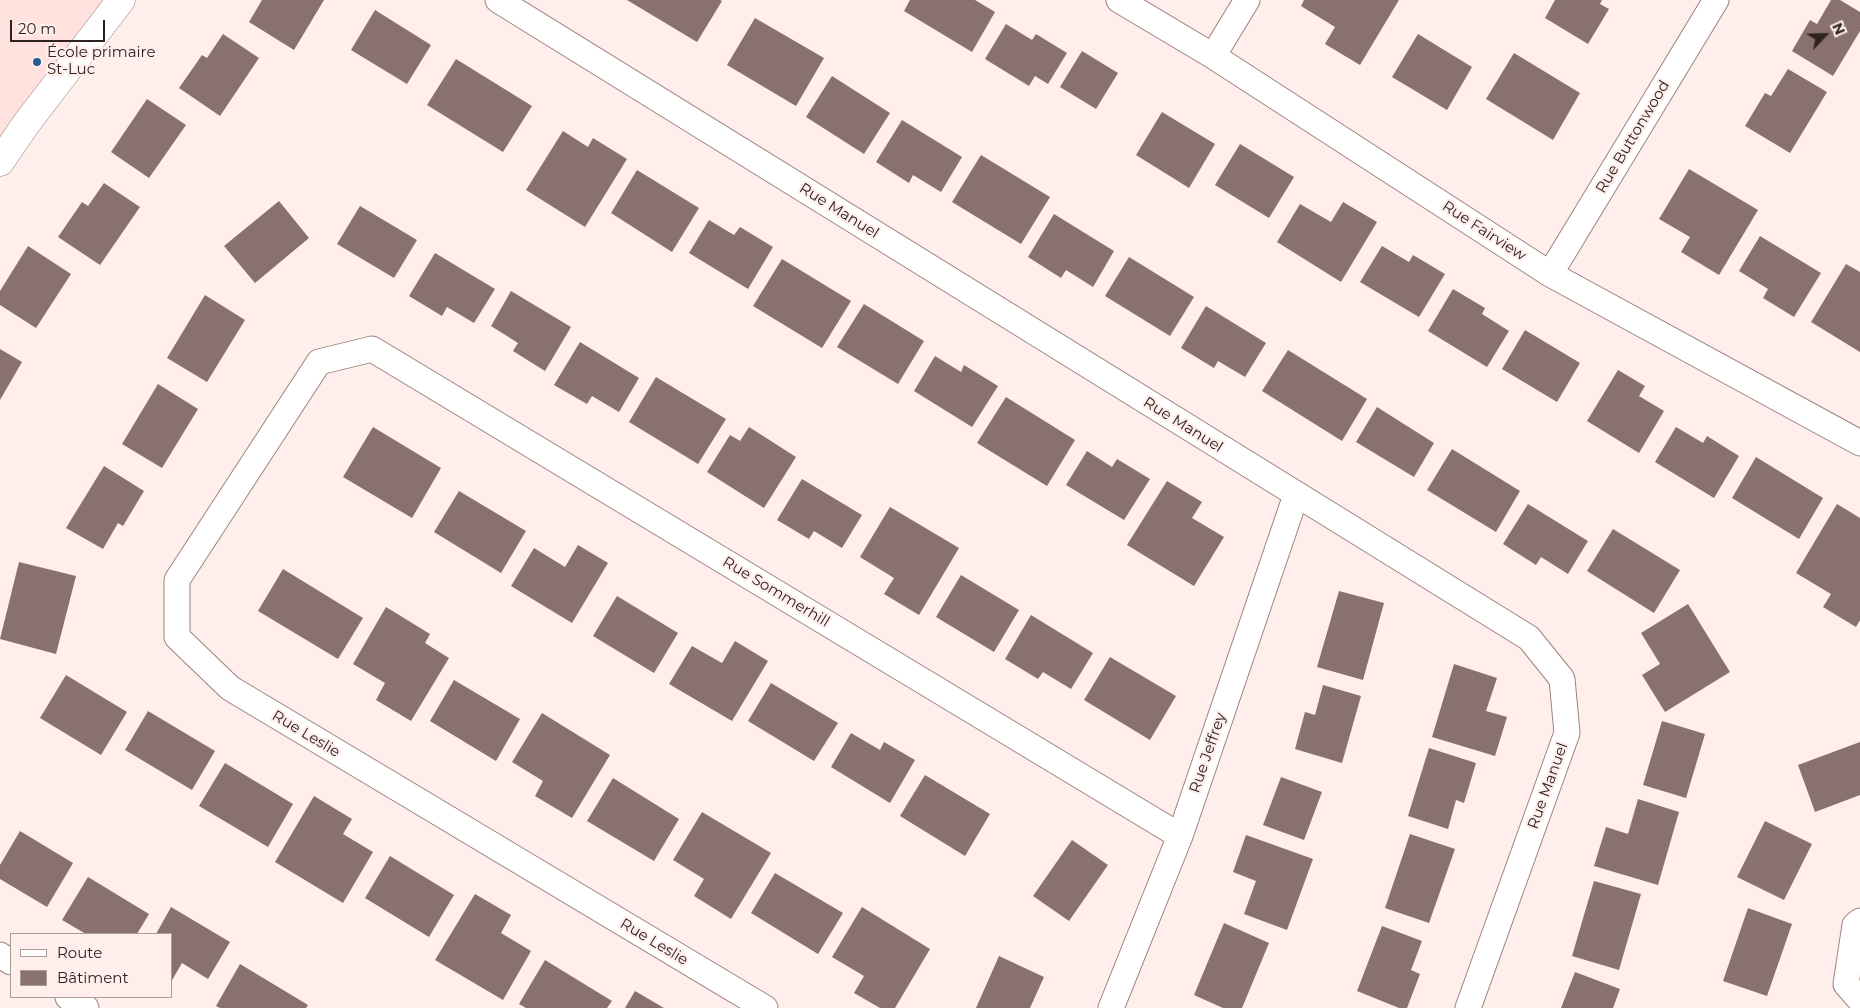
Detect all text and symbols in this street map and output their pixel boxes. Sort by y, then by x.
scale bar [12,10,108,42]
north arrow [1800,10,1850,60]
text: 20 m [18,19,56,38]
text: N [1828,20,1849,38]
place label: École primaire St-Luc [47,44,155,79]
marker: École primaire St-Luc [31,56,43,68]
street label: Rue Buttonwood [1592,77,1674,197]
street label: Rue Manuel [796,179,882,243]
street label: Rue Fairview [1439,197,1529,265]
street label: Rue Manuel [1140,393,1226,457]
street label: Rue Sommerhill [719,553,833,631]
street label: Rue Leslie [269,707,343,761]
street label: Rue Jeffrey [1186,711,1230,795]
street label: Rue Manuel [1524,740,1572,832]
street label: Rue Leslie [617,915,691,969]
legend [10,933,172,998]
text: Route [57,943,102,962]
text: Bâtiment [57,968,129,987]

